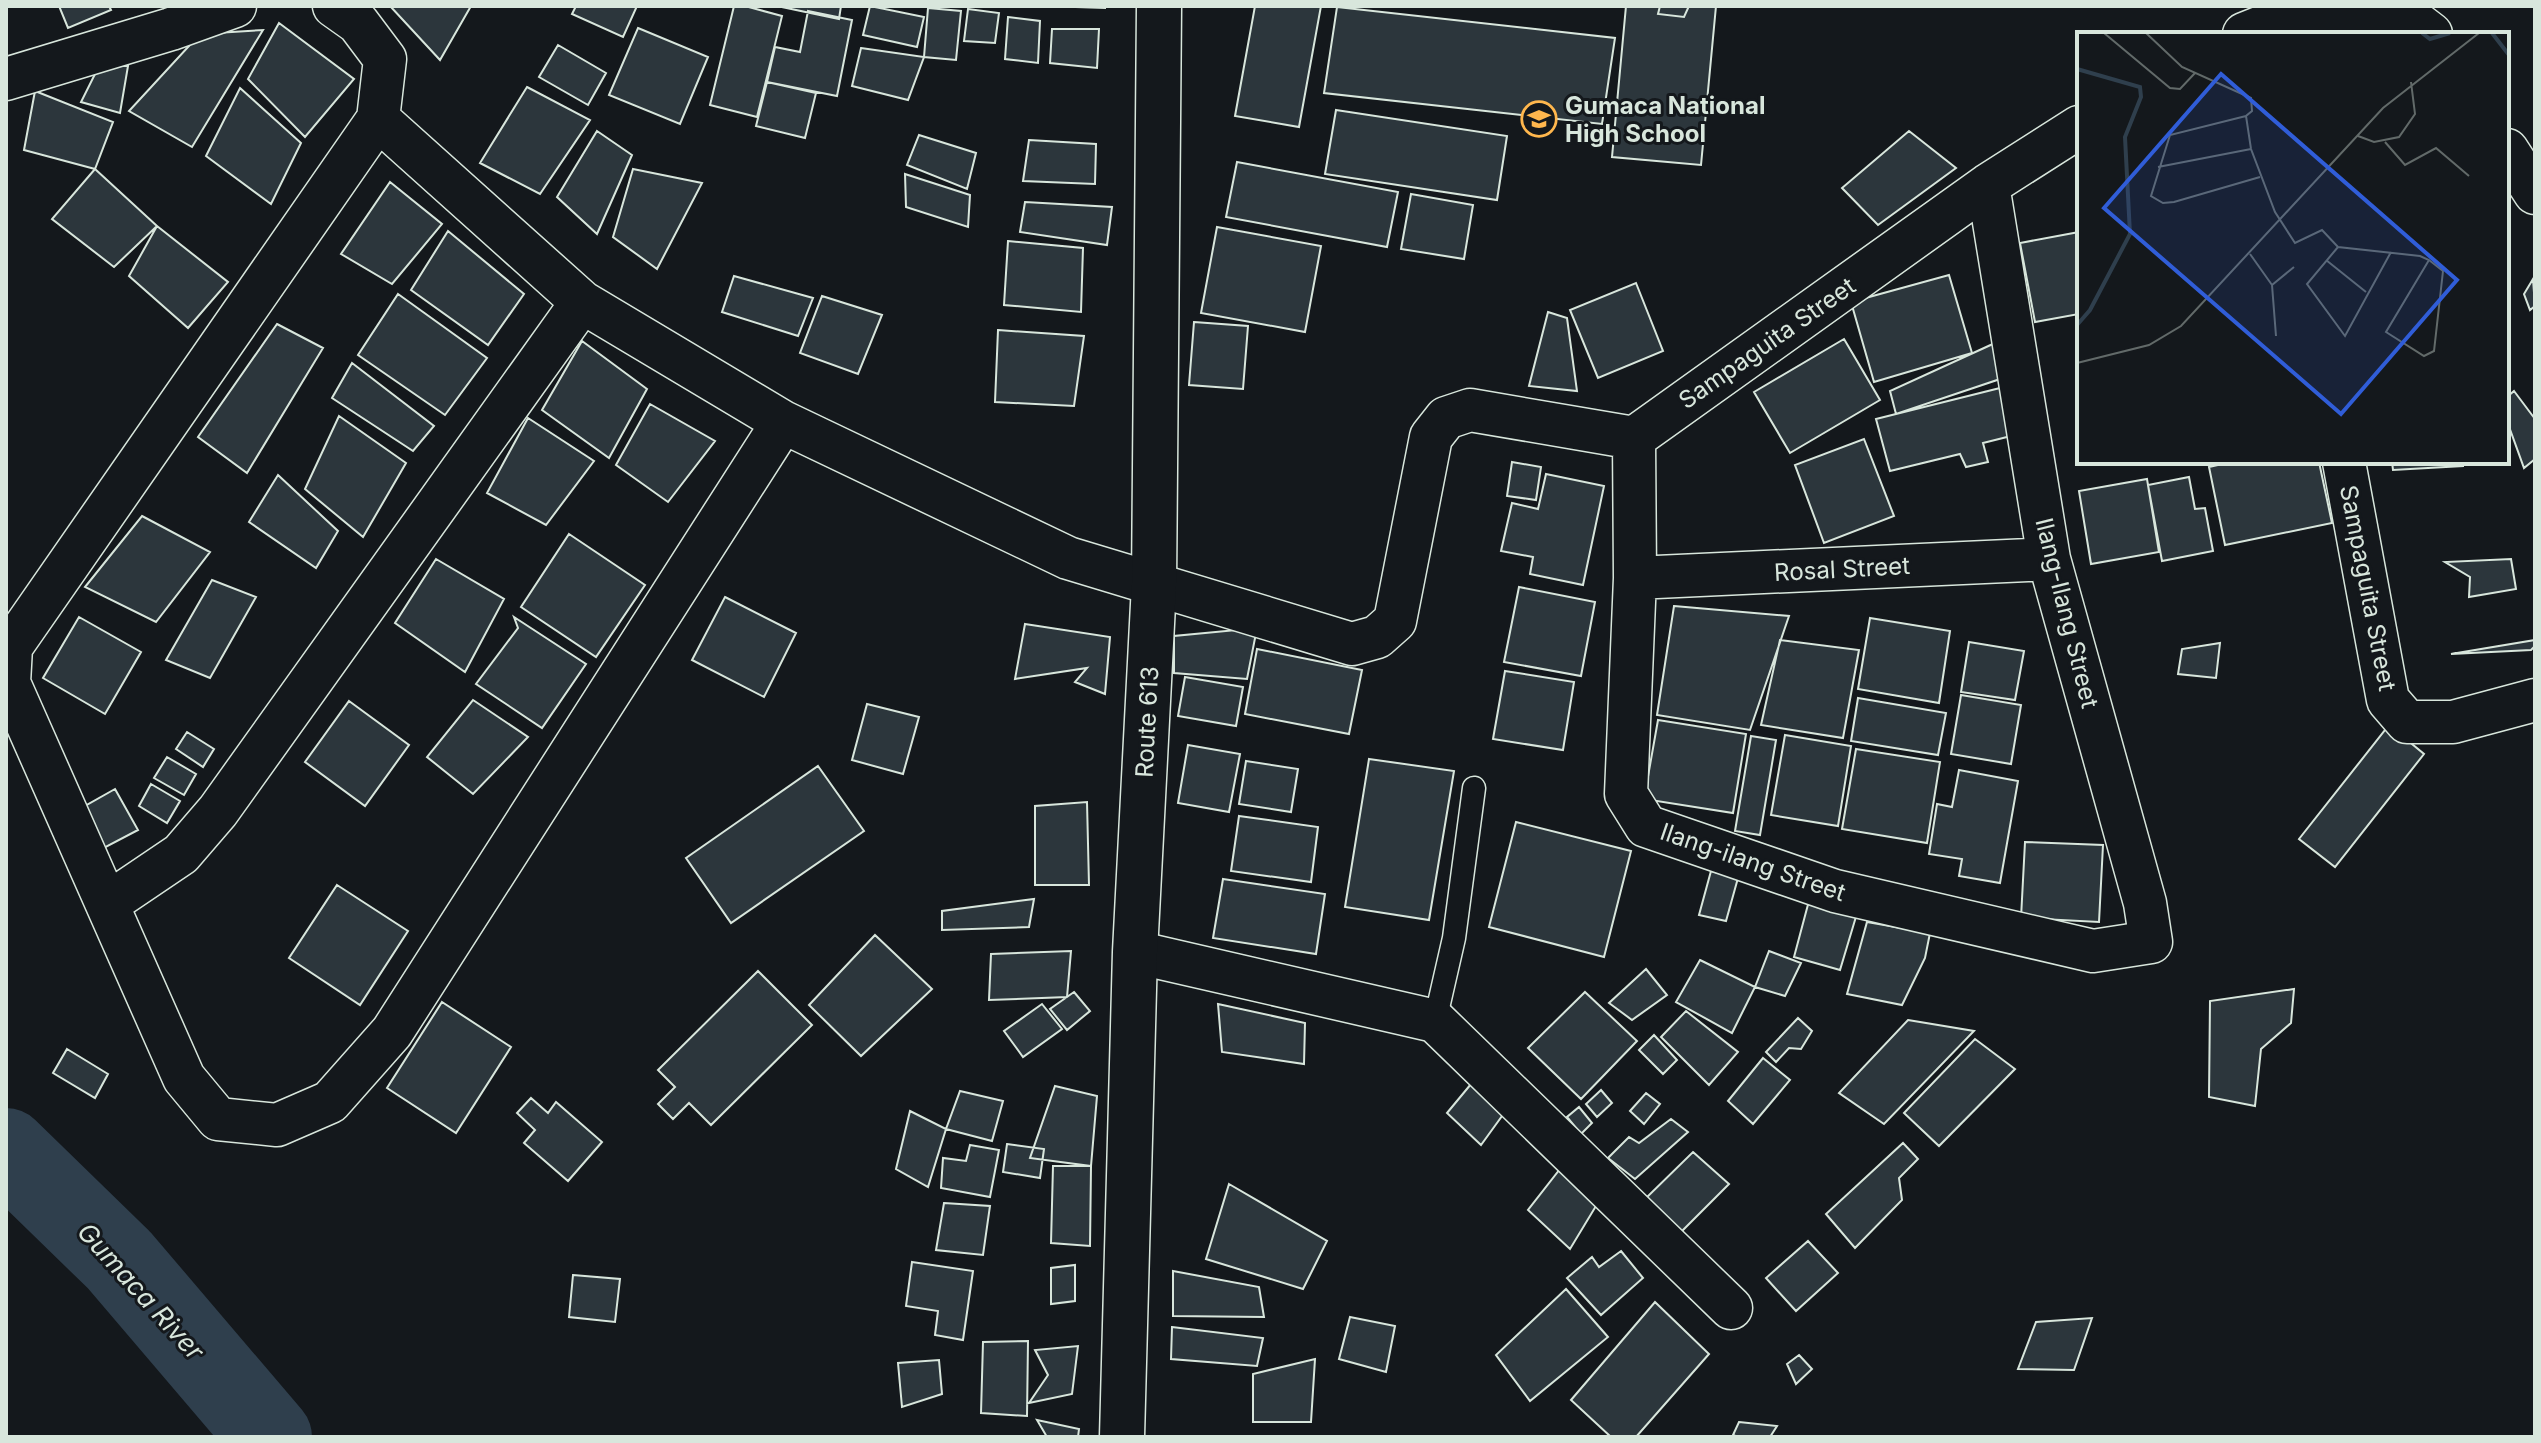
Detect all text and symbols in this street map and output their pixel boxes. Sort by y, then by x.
inset map [2077,32,2509,464]
place label: Gumaca National High School [1565,91,1765,148]
school or university icon: Gumaca National High School [1520,100,1558,138]
street label: Sampaguita Street [1673,271,1861,415]
street label: Sampaguita Street [2334,483,2402,693]
street label: Ilang-Ilang Street [2029,515,2105,711]
street label: Rosal Street [1773,551,1911,587]
street label: Route 613 [1130,666,1164,778]
street label: Ilang-ilang Street [1656,817,1850,907]
water label: Gumaca River [71,1216,211,1367]

